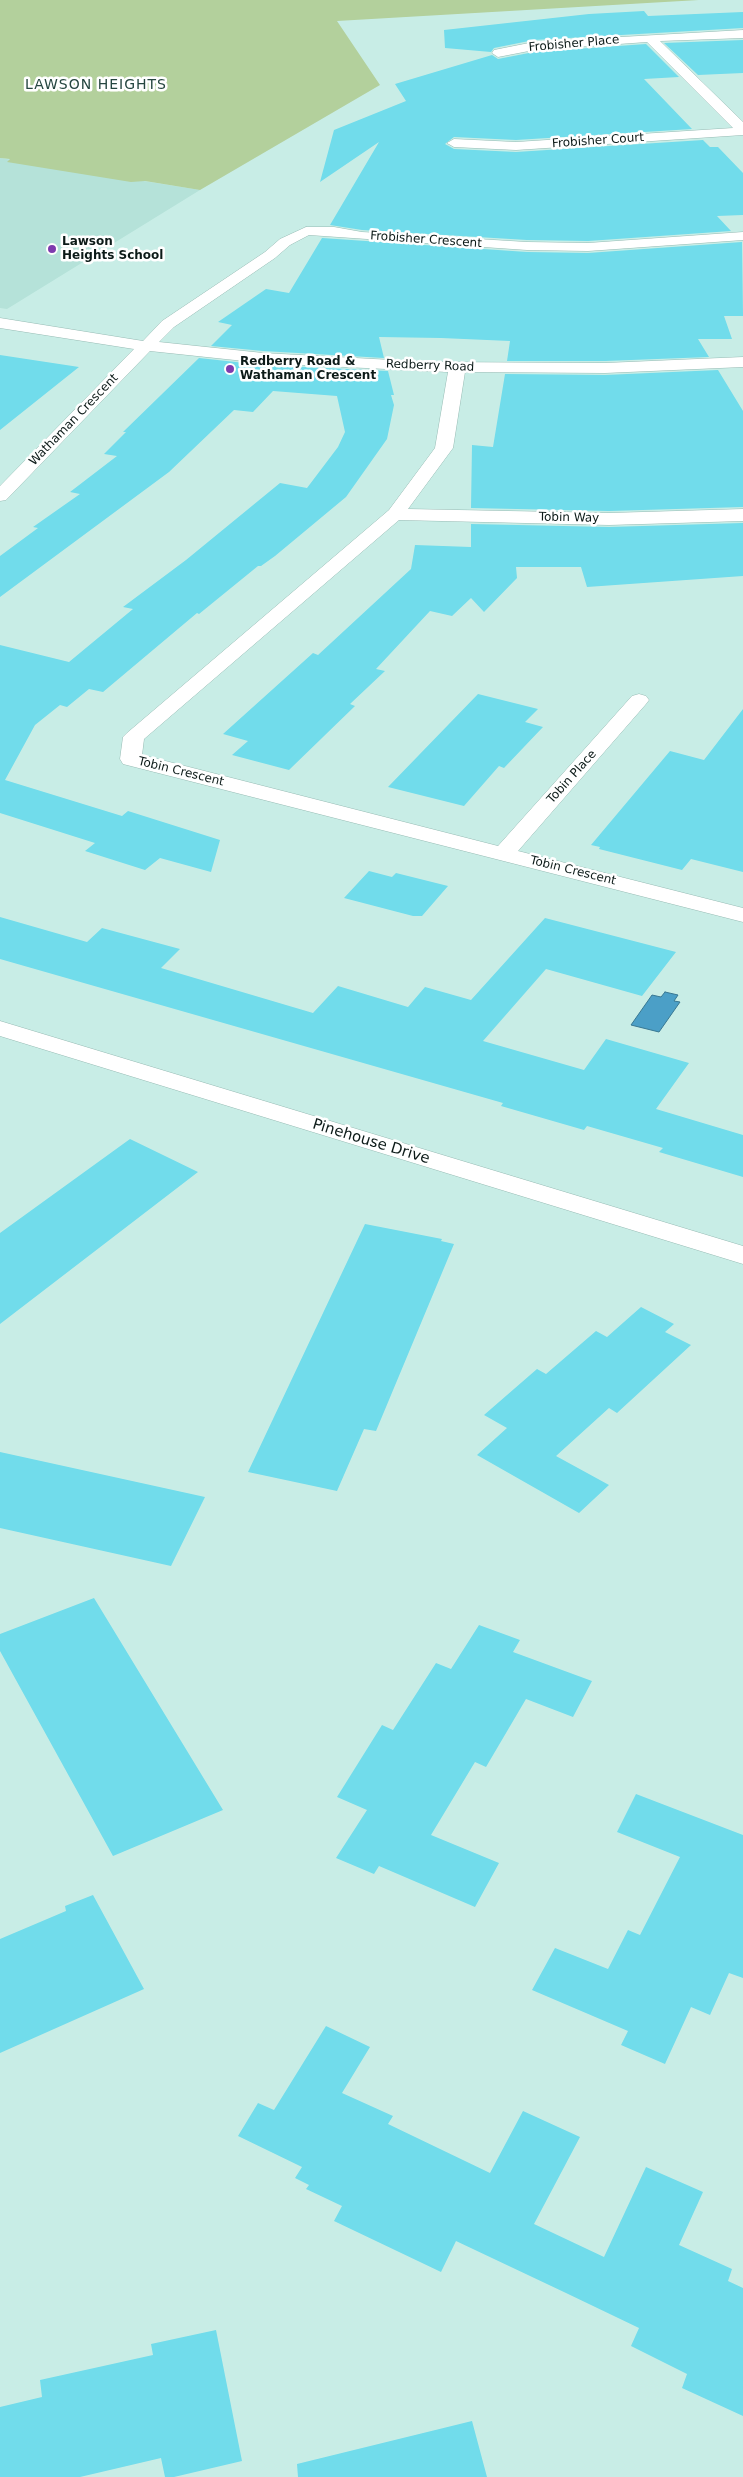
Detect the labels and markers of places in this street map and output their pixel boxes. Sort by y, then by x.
place label: Lawson Heights School [62,235,163,263]
marker: Lawson Heights School [46,243,58,255]
place label: Redberry Road & Wathaman Crescent [240,355,376,383]
marker: Redberry Road & Wathaman Crescent [224,363,236,375]

